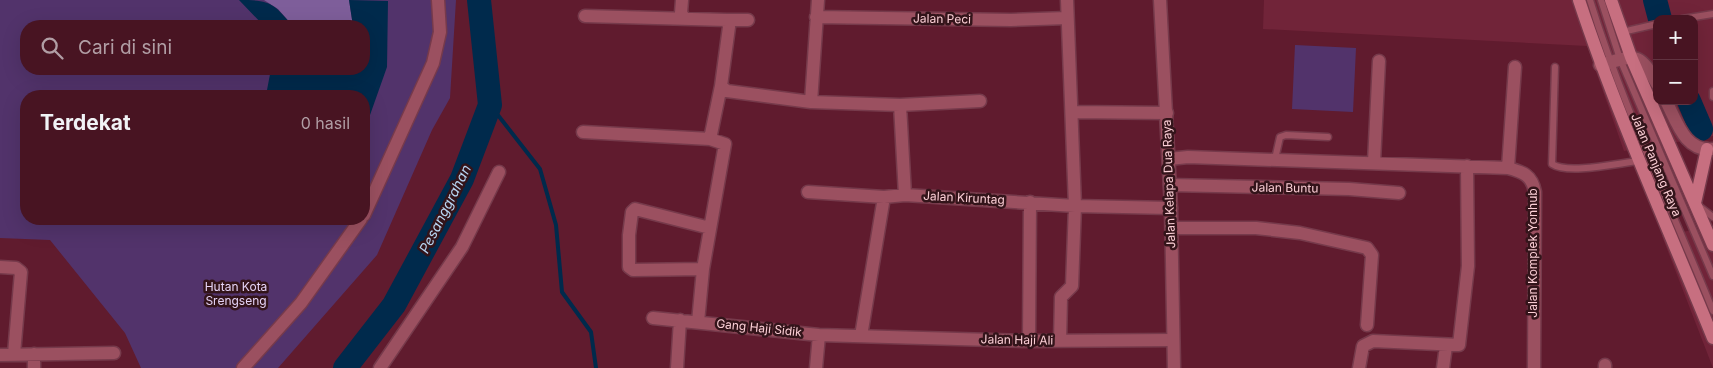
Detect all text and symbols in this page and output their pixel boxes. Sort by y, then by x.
street label: Jalan Peci [913,10,971,27]
map controls [1653,15,1698,105]
button: + [1653,15,1698,60]
search box [20,20,370,75]
icon: search [38,34,66,62]
text: Cari di sini [78,36,172,59]
button: − [1653,60,1698,105]
text: Terdekat [40,110,131,135]
street label: Jalan Panjang Raya [1628,111,1685,219]
text: 0 hasil [301,113,350,133]
street label: Jalan Kelapa Dua Raya [1159,119,1178,249]
water label: Pesanggrahan [415,162,474,256]
street label: Jalan Buntu [1252,179,1319,196]
street label: Jalan Kiruntag [923,188,1005,207]
street label: Jalan Komplek Yonhub [1525,188,1540,318]
park label: Hutan Kota Srengseng [205,279,267,308]
street label: Gang Haji Sidik [716,316,803,339]
street label: Jalan Haji Ali [981,331,1054,348]

